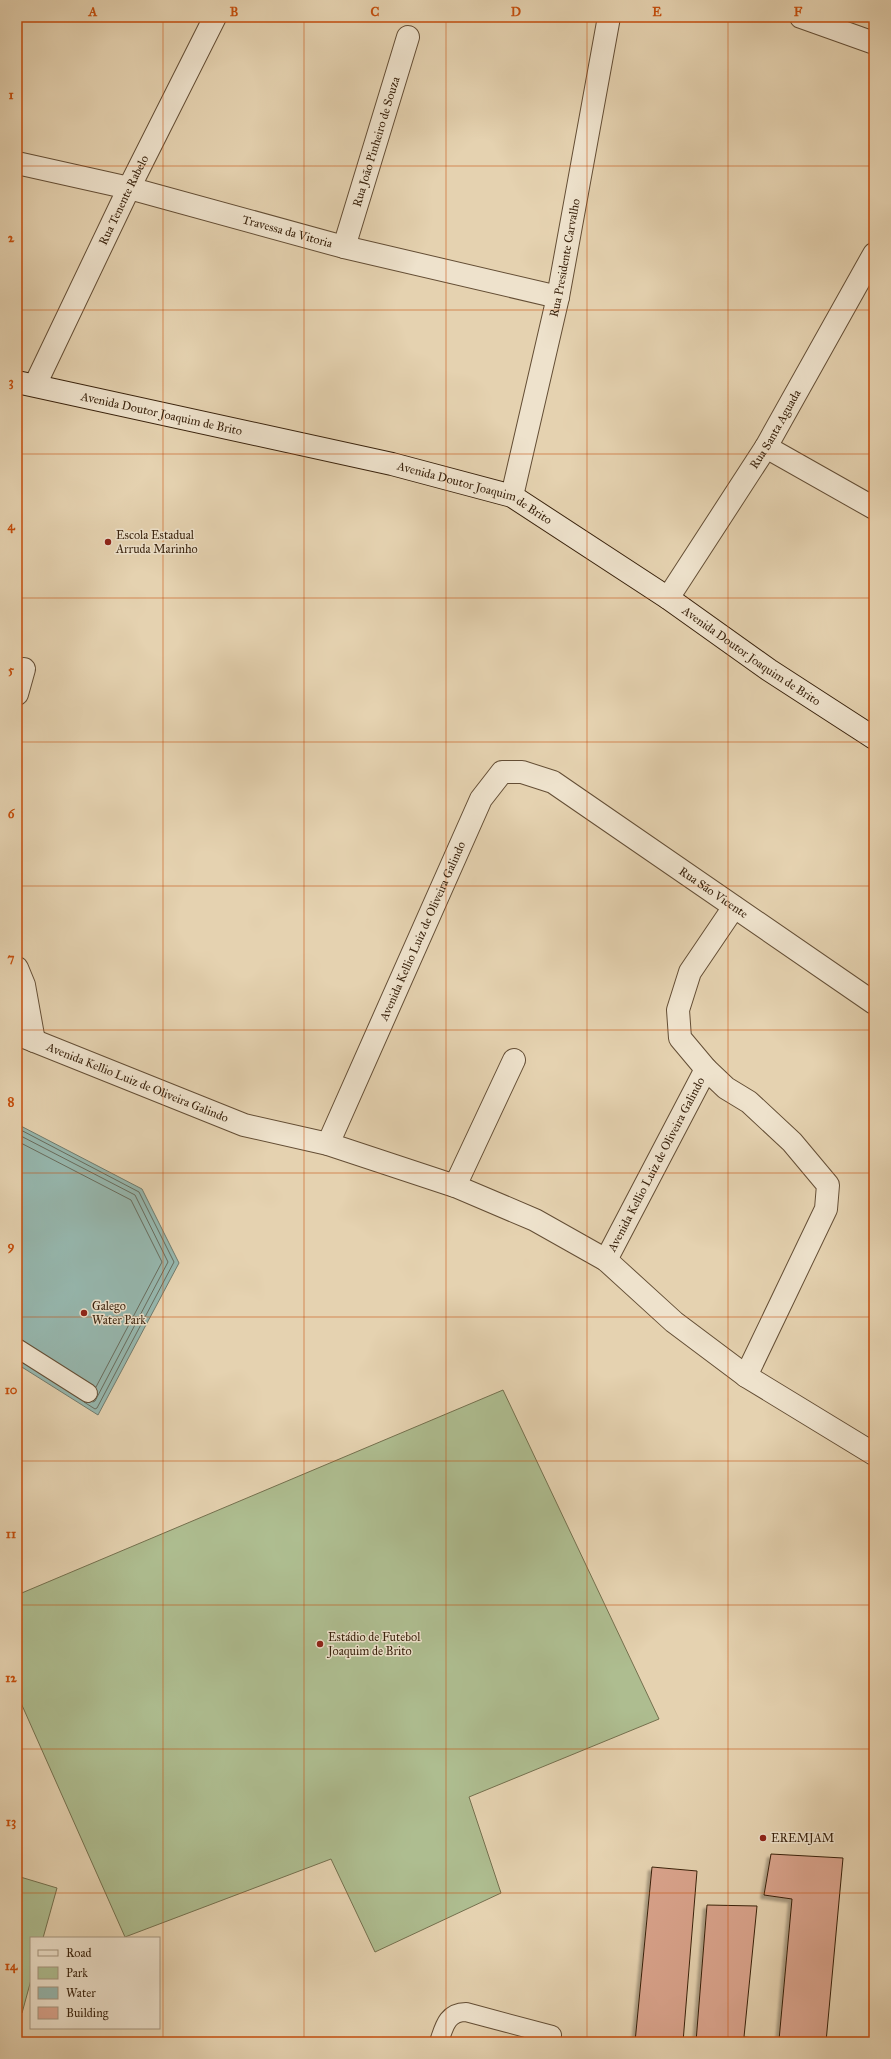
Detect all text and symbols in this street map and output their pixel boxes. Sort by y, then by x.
text: A [88,4,98,20]
text: B [230,4,239,20]
text: C [371,4,380,20]
text: D [511,4,521,20]
text: E [652,4,662,20]
text: F [794,4,803,20]
street label: Rua João Pinheiro de Souza [350,74,403,209]
text: 1 [8,87,14,103]
street label: Rua Tenente Rabelo [96,153,151,247]
street label: Rua Presidente Carvalho [547,197,583,318]
street label: Travessa da Vitoria [241,212,335,251]
text: 2 [8,230,15,246]
text: 3 [8,374,14,390]
street label: Rua Santa Aguada [747,386,804,471]
street label: Avenida Doutor Joaquim de Brito [79,389,244,438]
street label: Avenida Doutor Joaquim de Brito [395,458,555,527]
text: 4 [7,518,15,534]
place label: Escola Estadual Arruda Marinho [115,528,198,556]
marker: Escola Estadual Arruda Marinho [103,537,113,547]
street label: Avenida Doutor Joaquim de Brito [679,603,823,708]
text: 5 [8,662,15,678]
text: 6 [8,806,16,822]
street label: Avenida Kellio Luiz de Oliveira Galindo [376,839,468,1024]
street label: Rua São Vicente [676,864,751,921]
text: 7 [8,950,15,966]
street label: Avenida Kellio Luiz de Oliveira Galindo [44,1039,231,1125]
street label: Avenida Kellio Luiz de Oliveira Galindo [604,1075,707,1255]
text: 8 [8,1094,15,1110]
text: 9 [8,1238,15,1254]
place label: Galego Water Park [92,1299,146,1327]
marker: Galego Water Park [79,1308,89,1318]
text: 10 [5,1382,18,1398]
text: 11 [6,1526,16,1542]
place label: Estádio de Futebol Joaquim de Brito [326,1630,421,1659]
marker: Estádio de Futebol Joaquim de Brito [315,1639,325,1649]
text: 12 [5,1670,17,1686]
text: 13 [6,1814,16,1830]
place label: EREMJAM [771,1831,834,1846]
marker: EREMJAM [758,1833,768,1843]
legend [30,1937,160,2029]
text: Road [66,1946,92,1960]
text: 14 [5,1958,18,1974]
text: Park [66,1966,88,1980]
text: Water [66,1986,96,2000]
text: Building [66,2006,109,2021]

